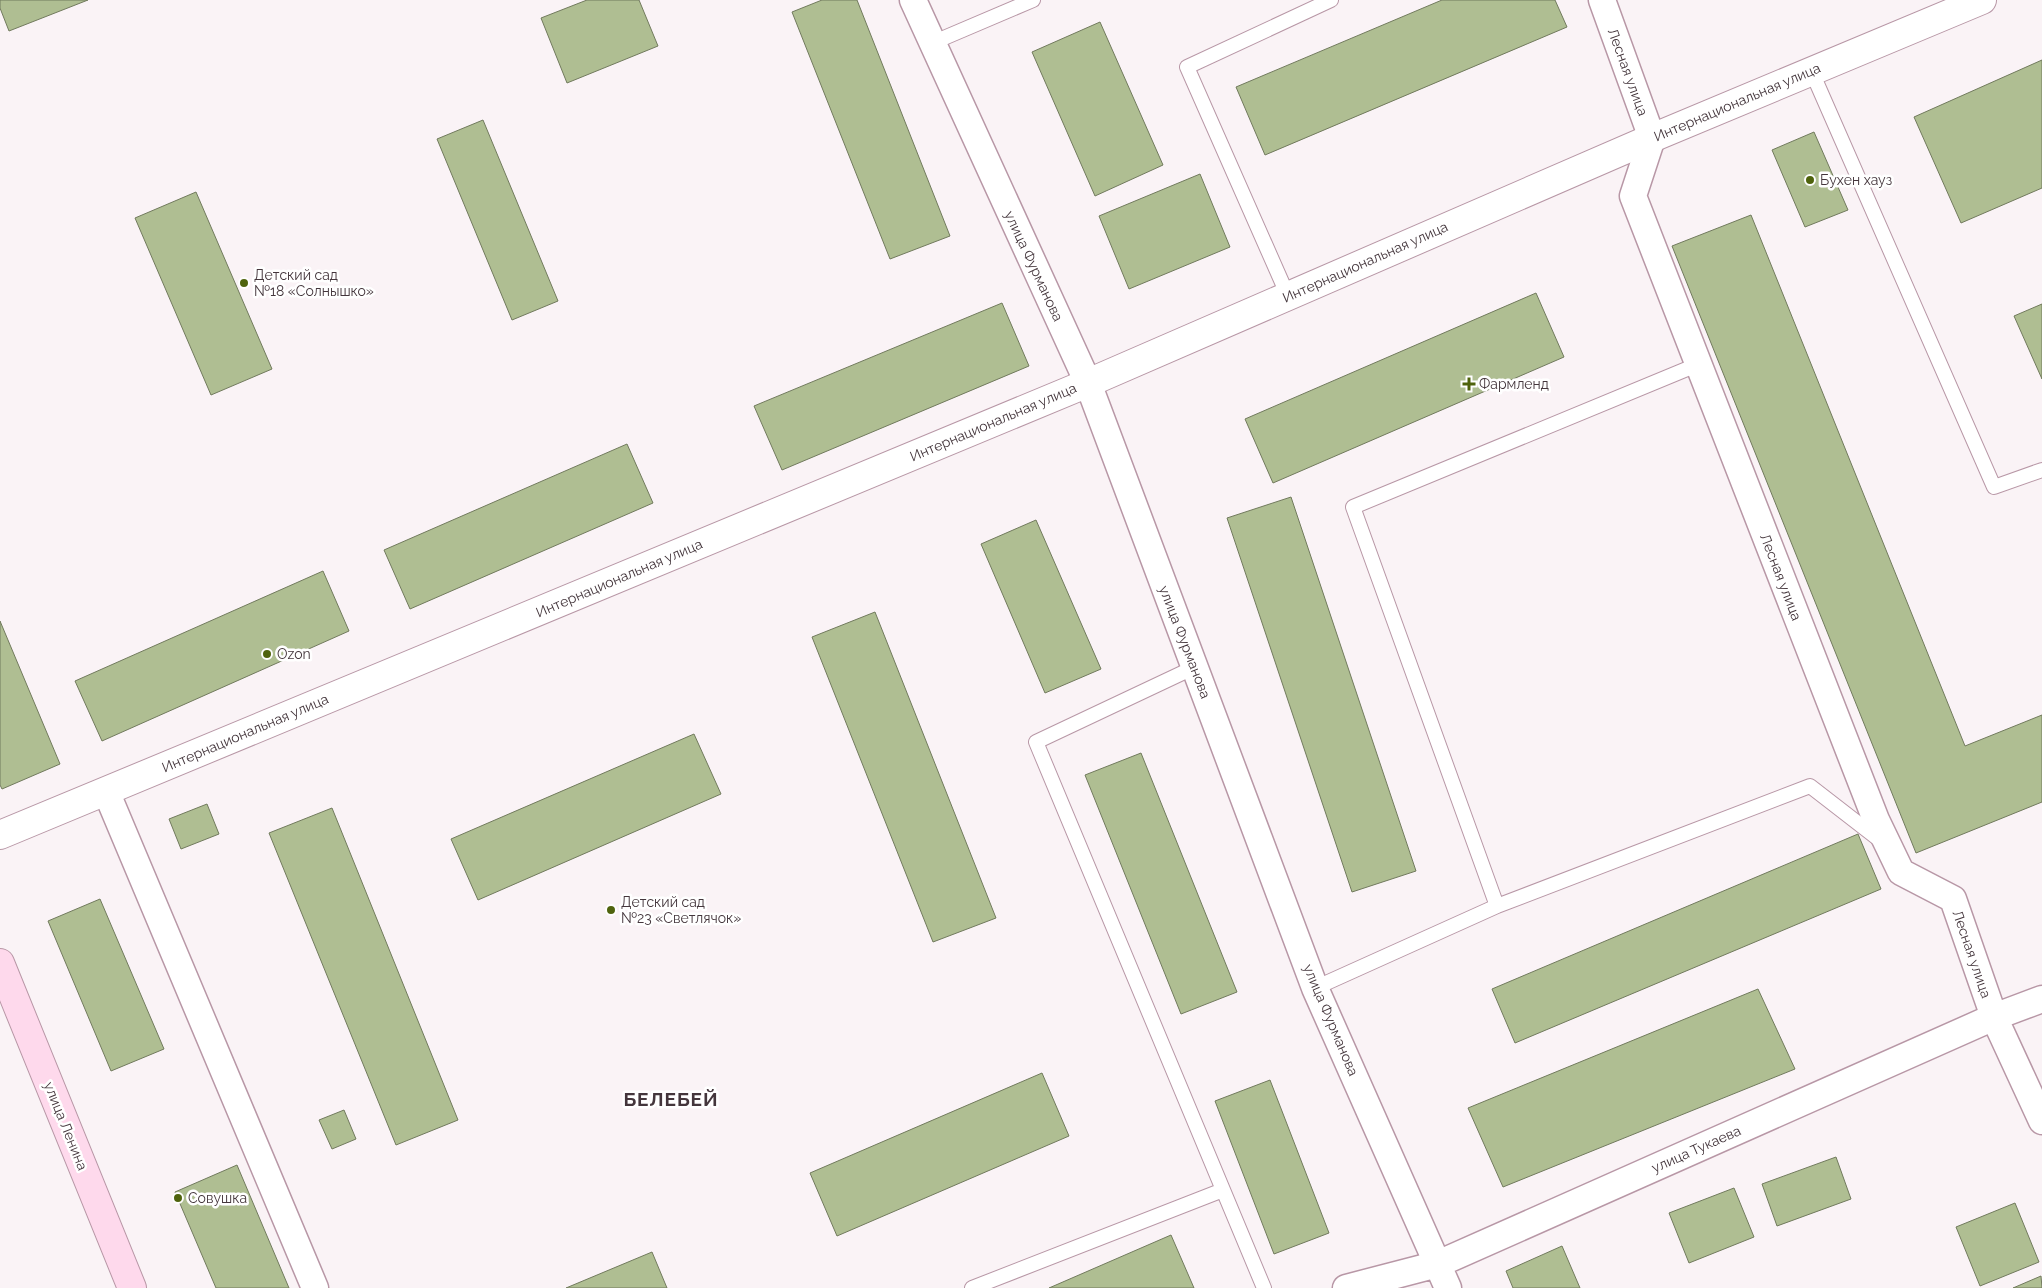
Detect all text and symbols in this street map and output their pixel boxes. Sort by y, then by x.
street label: Лесная улица [1605,26,1651,118]
street label: Интернациональная улица [1651,60,1823,144]
place label: Бухен хауз [1820,172,1892,188]
marker: Бухен хауз [1804,174,1816,186]
street label: улица Фурманова [1001,208,1067,324]
street label: Интернациональная улица [1280,218,1450,306]
place label: Детский сад №18 «Солнышко» [254,267,374,299]
marker: Детский сад №18 «Солнышко» [238,277,250,289]
place label: Фармленд [1479,376,1549,392]
marker: Фармленд [1463,378,1475,390]
street label: Интернациональная улица [907,380,1079,464]
street label: Лесная улица [1757,531,1805,623]
street label: Интернациональная улица [533,536,705,620]
street label: улица Фурманова [1156,583,1214,701]
place label: Ozon [277,646,311,662]
marker: Ozon [261,648,273,660]
street label: Интернациональная улица [159,691,331,775]
place label: Детский сад №23 «Светлячок» [621,894,741,926]
marker: Детский сад №23 «Светлячок» [605,904,617,916]
street label: Лесная улица [1949,908,1995,1000]
street label: улица Фурманова [1300,962,1362,1078]
street label: улица Ленина [41,1079,91,1173]
district label: БЕЛЕБЕЙ [623,1088,719,1110]
street label: улица Тукаева [1649,1122,1743,1176]
place label: Совушка [188,1190,247,1206]
marker: Совушка [172,1192,184,1204]

